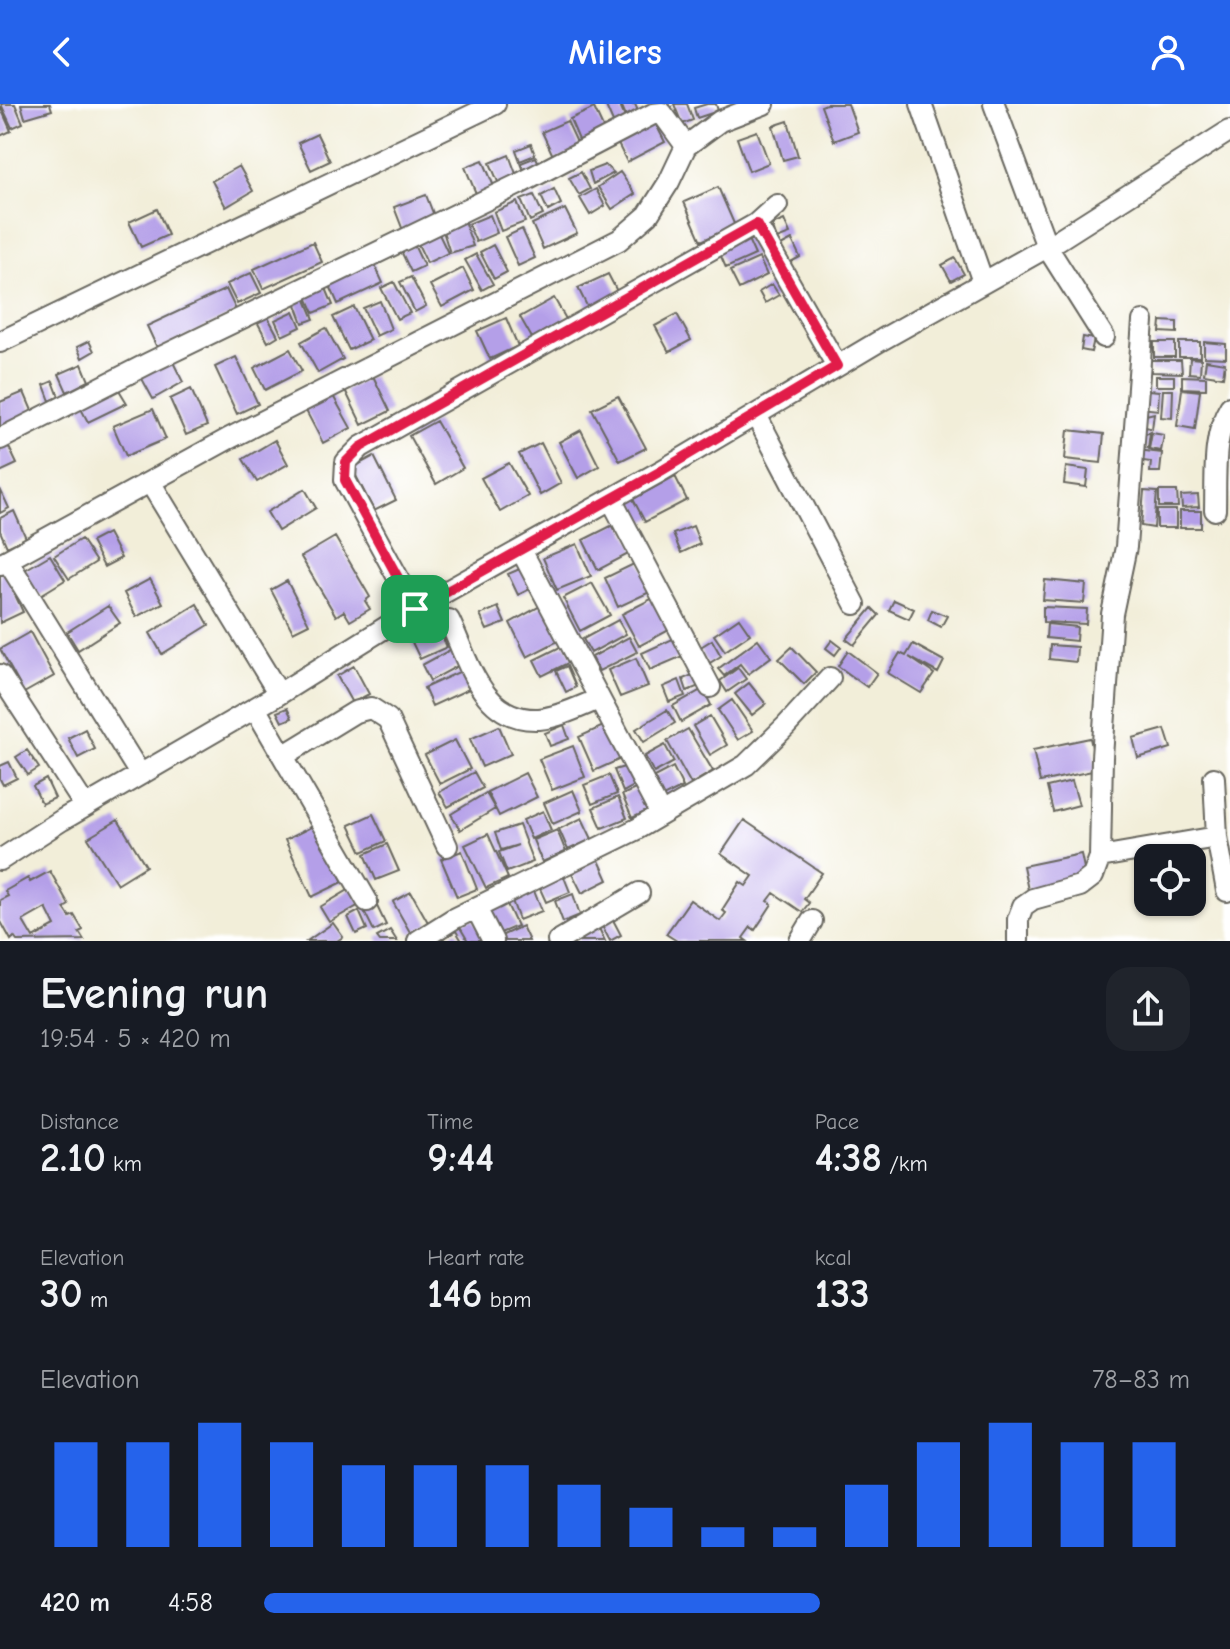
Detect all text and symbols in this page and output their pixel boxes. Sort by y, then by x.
icon: back [40,30,84,74]
icon: person [1146,30,1190,74]
text: Milers [568,32,662,73]
pin [381,575,449,643]
icon: arrive [393,587,437,631]
map controls [1134,844,1206,916]
button: locate [1134,844,1206,916]
button: share [1106,967,1190,1051]
text: Evening run [40,968,268,1019]
text: 19:54 · 5 × 420 m [40,1024,231,1054]
text: Distance [40,1109,119,1135]
text: Time [427,1109,473,1135]
text: Pace [815,1109,859,1135]
text: 2.10 [40,1135,106,1181]
text: 9:44 [427,1135,494,1181]
text: 4:38 [815,1135,882,1181]
text: km [106,1151,142,1177]
text: /km [882,1151,928,1177]
text: Elevation [40,1245,124,1271]
text: Heart rate [427,1245,524,1271]
text: kcal [815,1245,852,1271]
text: 30 [40,1271,83,1317]
text: 146 [427,1271,482,1317]
text: 133 [815,1271,870,1317]
text: m [83,1287,108,1313]
text: bpm [482,1287,531,1313]
text: Elevation [40,1365,140,1395]
text: 78–83 m [1092,1365,1190,1395]
text: 420 m [40,1588,110,1618]
text: 4:58 [168,1588,213,1618]

